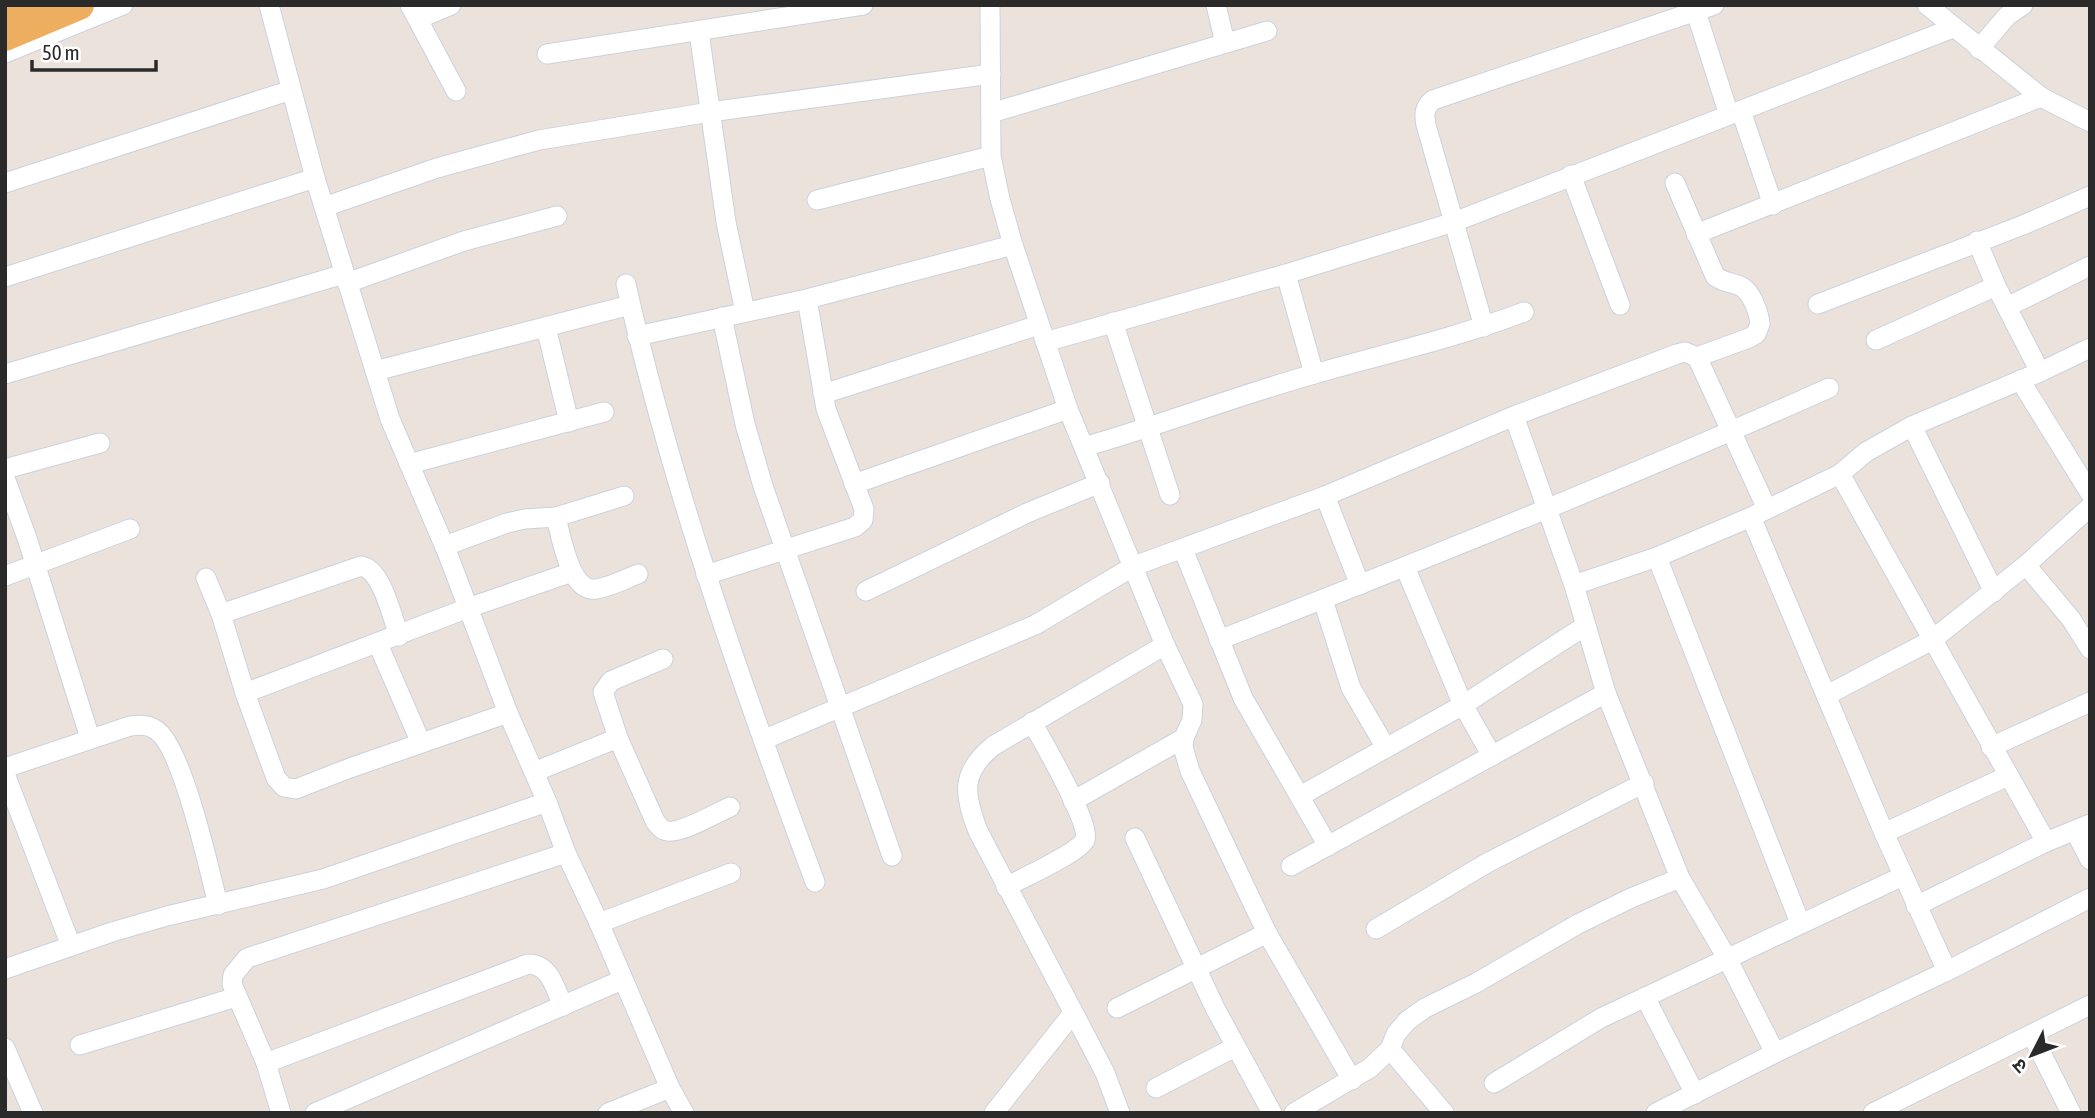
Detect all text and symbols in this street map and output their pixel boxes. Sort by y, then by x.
scale bar [32,28,156,72]
text: 50 m [42,40,80,64]
north arrow [1997,1020,2067,1090]
text: उ [2007,1054,2031,1078]

